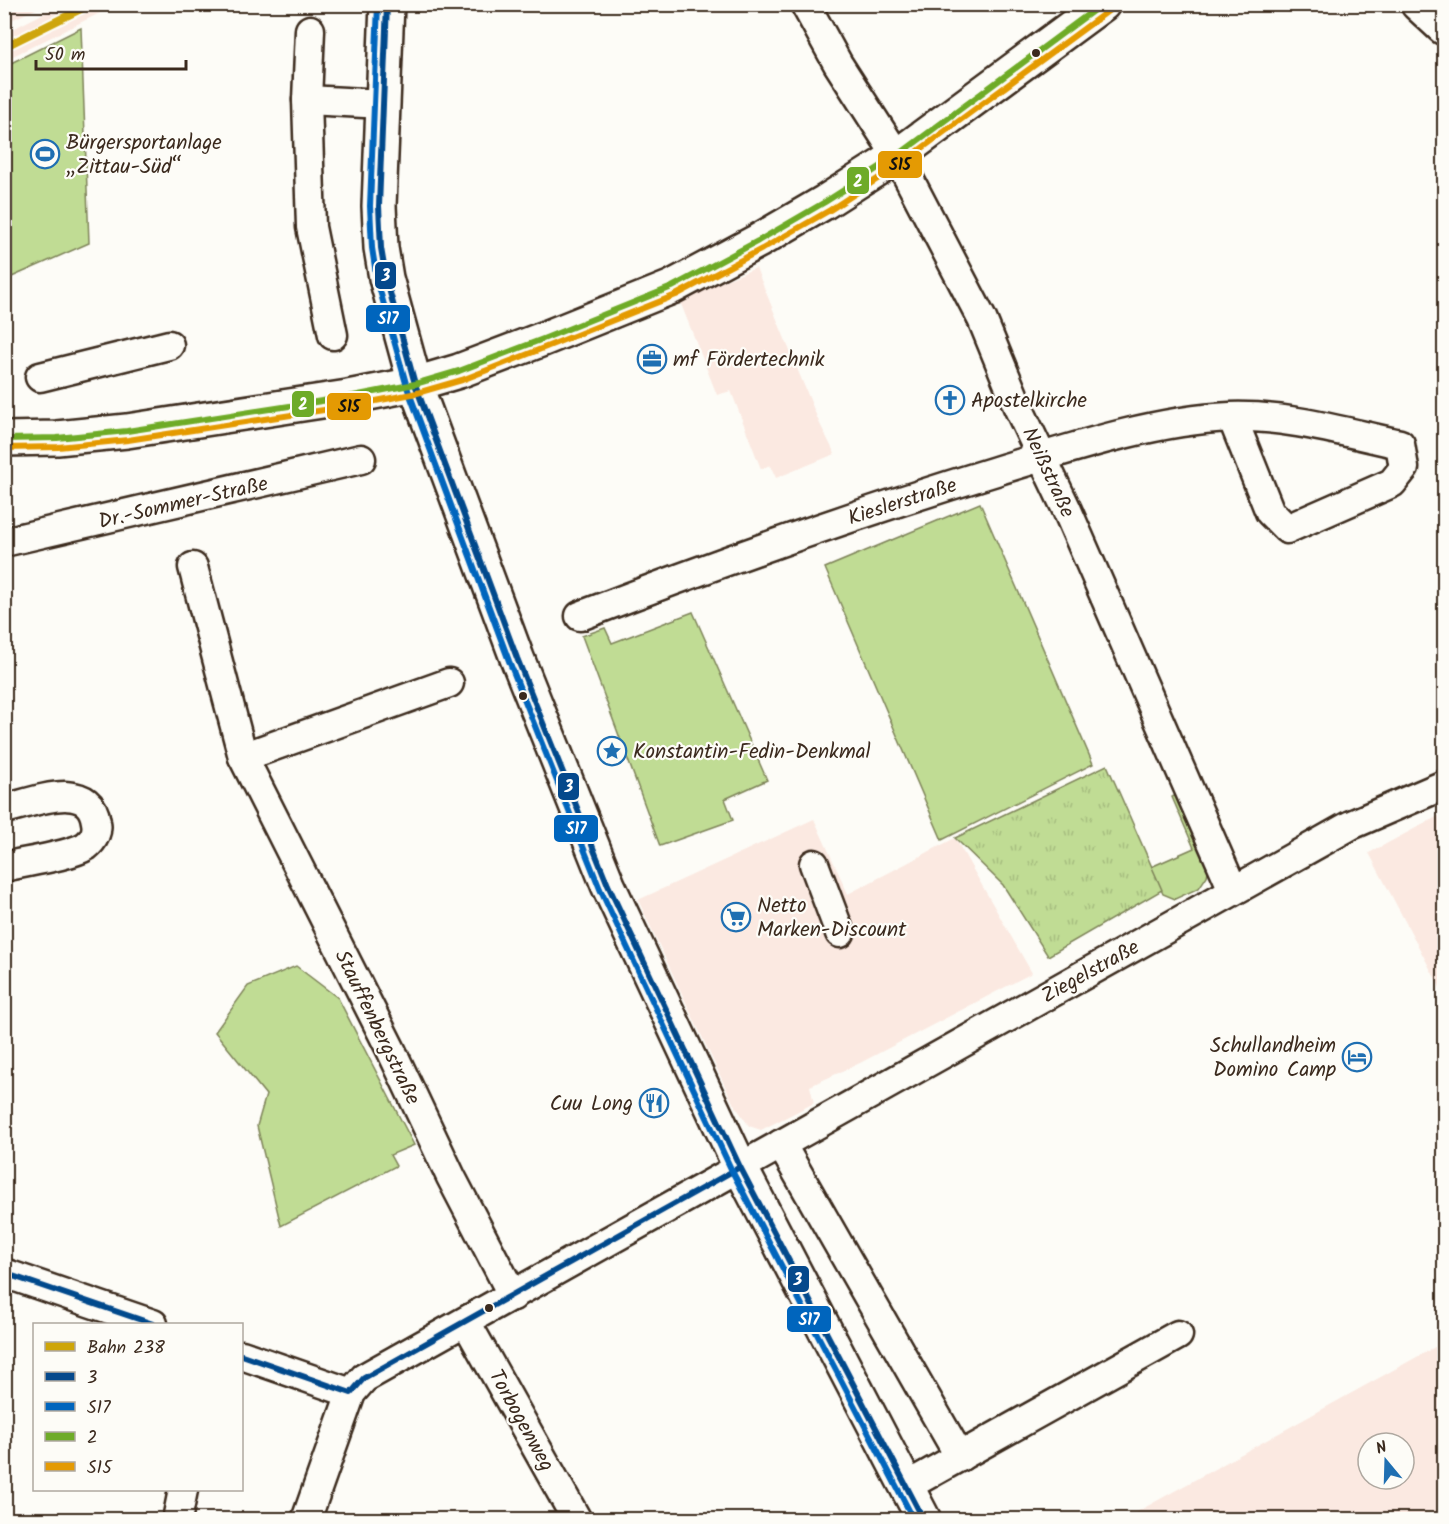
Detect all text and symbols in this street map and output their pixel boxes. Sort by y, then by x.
scale bar [36,33,186,71]
text: 50 m [45,41,85,70]
unlabelled marker [1030,47,1042,59]
place label: Bürgersportanlage „Zittau-Süd“ [66,127,222,184]
sports icon: Bürgersportanlage „Zittau-Süd“ [29,138,61,170]
line badge: S15 [877,150,923,179]
text: S15 [889,153,913,178]
line badge: 2 [846,166,870,195]
text: 2 [853,170,863,195]
line badge: 3 [374,261,397,290]
text: 3 [381,264,391,289]
line badge: S17 [365,304,411,333]
text: S17 [377,307,399,332]
office icon: mf Fördertechnik [636,343,668,375]
place label: mf Fördertechnik [673,344,825,377]
church icon: Apostelkirche [934,384,966,416]
place label: Apostelkirche [971,385,1087,418]
line badge: 2 [291,390,315,418]
line badge: S15 [326,392,372,421]
text: 2 [298,393,308,418]
text: S15 [338,395,362,420]
street label: Neißstraße [1012,422,1083,524]
street label: Dr.-Sommer-Straße [95,468,272,539]
street label: Kieslerstraße [844,469,962,536]
unlabelled marker [517,690,529,702]
place icon: Konstantin-Fedin-Denkmal [596,735,628,767]
place label: Konstantin-Fedin-Denkmal [633,736,871,769]
line badge: 3 [557,772,580,801]
text: 3 [564,775,574,800]
line badge: S17 [553,814,599,843]
text: S17 [565,817,587,842]
place label: Netto Marken-Discount [757,890,907,947]
supermarket icon: Netto Marken-Discount [720,901,752,933]
street label: Ziegelstraße [1036,932,1146,1013]
street label: Stauffenbergstraße [325,945,429,1111]
place label: Schullandheim Domino Camp [1210,1030,1336,1087]
hotel icon: Schullandheim Domino Camp [1341,1041,1373,1073]
restaurant icon: Cuu Long [638,1087,670,1119]
place label: Cuu Long [550,1088,633,1121]
line badge: 3 [787,1265,810,1293]
text: 3 [793,1268,803,1293]
unlabelled marker [483,1302,495,1314]
line badge: S17 [786,1305,832,1333]
text: S17 [798,1308,820,1333]
legend [33,1323,243,1491]
text: Bahn 238 [87,1334,165,1363]
text: 3 [87,1364,97,1393]
street label: Torbogenweg [479,1364,562,1478]
text: S17 [87,1394,111,1423]
text: 2 [87,1424,97,1453]
north arrow [1356,1431,1416,1491]
text: N [1373,1435,1390,1462]
text: S15 [87,1454,113,1483]

